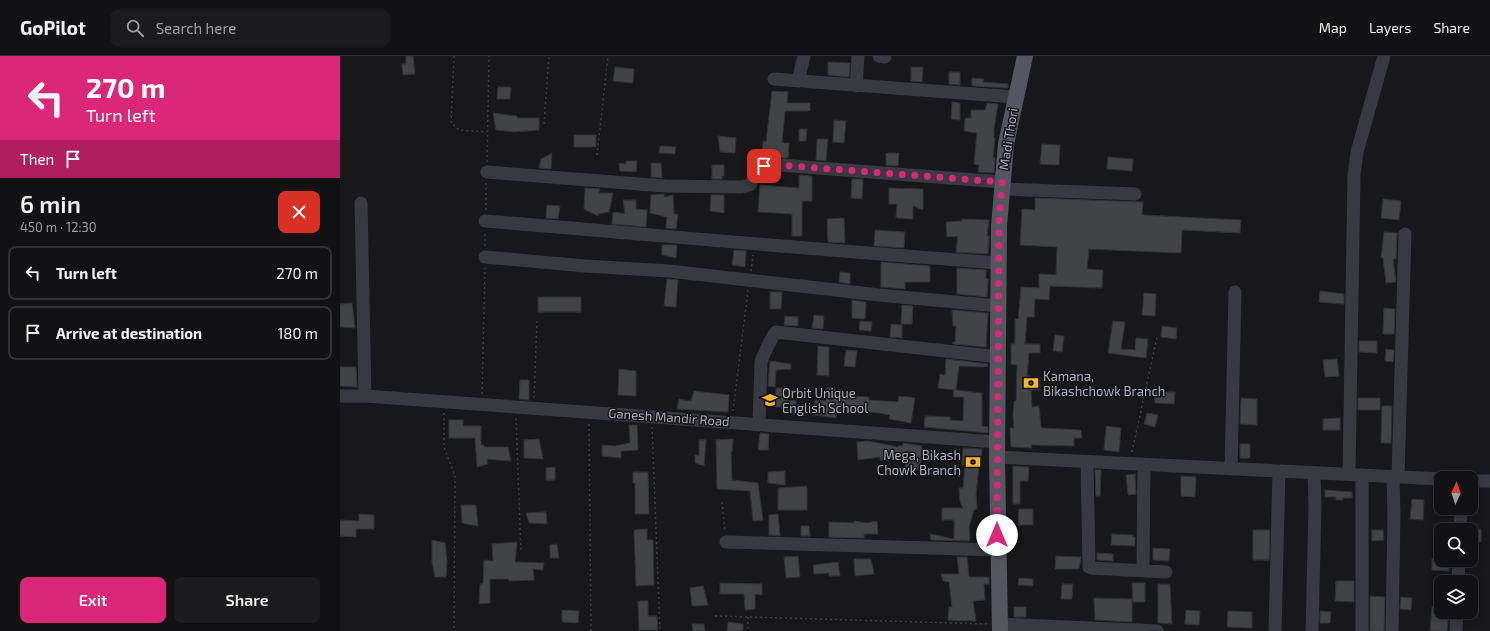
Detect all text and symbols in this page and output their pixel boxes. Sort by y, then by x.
search box [110,10,390,46]
text: GoPilot [20,16,86,39]
icon: search [124,17,146,39]
text: Search here [156,19,236,37]
text: Map [1319,19,1347,36]
text: Layers [1369,19,1411,36]
text: Share [1433,19,1470,36]
text: 270 m [86,70,165,104]
icon: left [20,72,72,124]
text: Turn left [86,104,156,126]
street label: Madi Thori [995,107,1021,171]
icon: arrive [62,148,84,170]
pin [747,149,781,183]
text: Then [20,150,54,168]
icon: arrive [753,155,775,177]
text: 6 min [20,189,81,218]
button: close [278,191,320,233]
text: 450 m · 12:30 [20,219,97,235]
icon: left [22,262,44,284]
text: Turn left [56,264,117,282]
text: 270 m [276,264,318,282]
icon: arrive [22,322,44,344]
text: Arrive at destination [56,324,202,342]
text: 180 m [277,324,318,342]
place label: Kamana, Bikashchowk Branch [1043,368,1165,399]
bank icon: Kamana, Bikashchowk Branch [1022,374,1040,392]
place label: Orbit Unique English School [782,385,868,416]
school or university icon: Orbit Unique English School [761,391,779,409]
street label: Ganesh Mandir Road [608,405,730,429]
place label: Mega, Bikash Chowk Branch [877,447,961,478]
bank icon: Mega, Bikash Chowk Branch [964,453,982,471]
north arrow [1434,471,1478,515]
map controls [1434,471,1478,619]
position arrow [976,514,1018,556]
button: search [1434,523,1478,567]
button: layers [1434,575,1478,619]
button: Exit [20,577,166,623]
button: Share [174,577,320,623]

